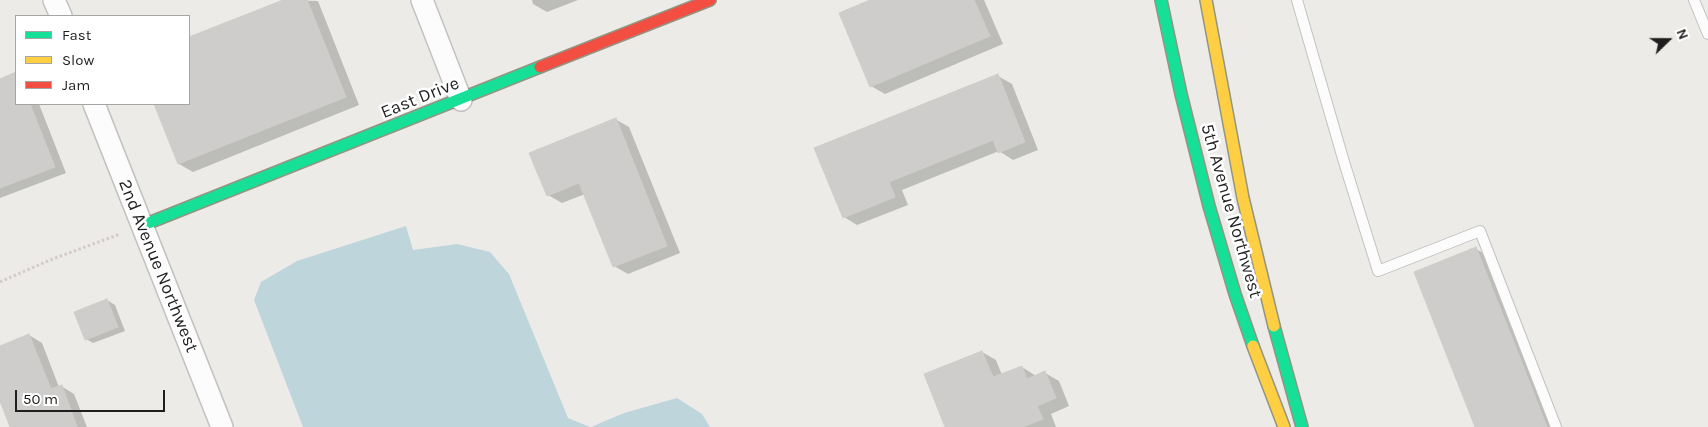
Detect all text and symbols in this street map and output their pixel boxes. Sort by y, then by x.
legend [15,15,190,105]
north arrow [1643,15,1693,65]
text: Fast [62,26,91,44]
text: N [1673,26,1692,42]
text: Slow [62,51,94,69]
street label: East Drive [378,73,462,123]
text: Jam [62,76,90,94]
street label: 5th Avenue Northwest [1196,121,1266,301]
street label: 2nd Avenue Northwest [113,176,203,356]
scale bar [18,380,168,412]
text: 50 m [23,390,58,408]

